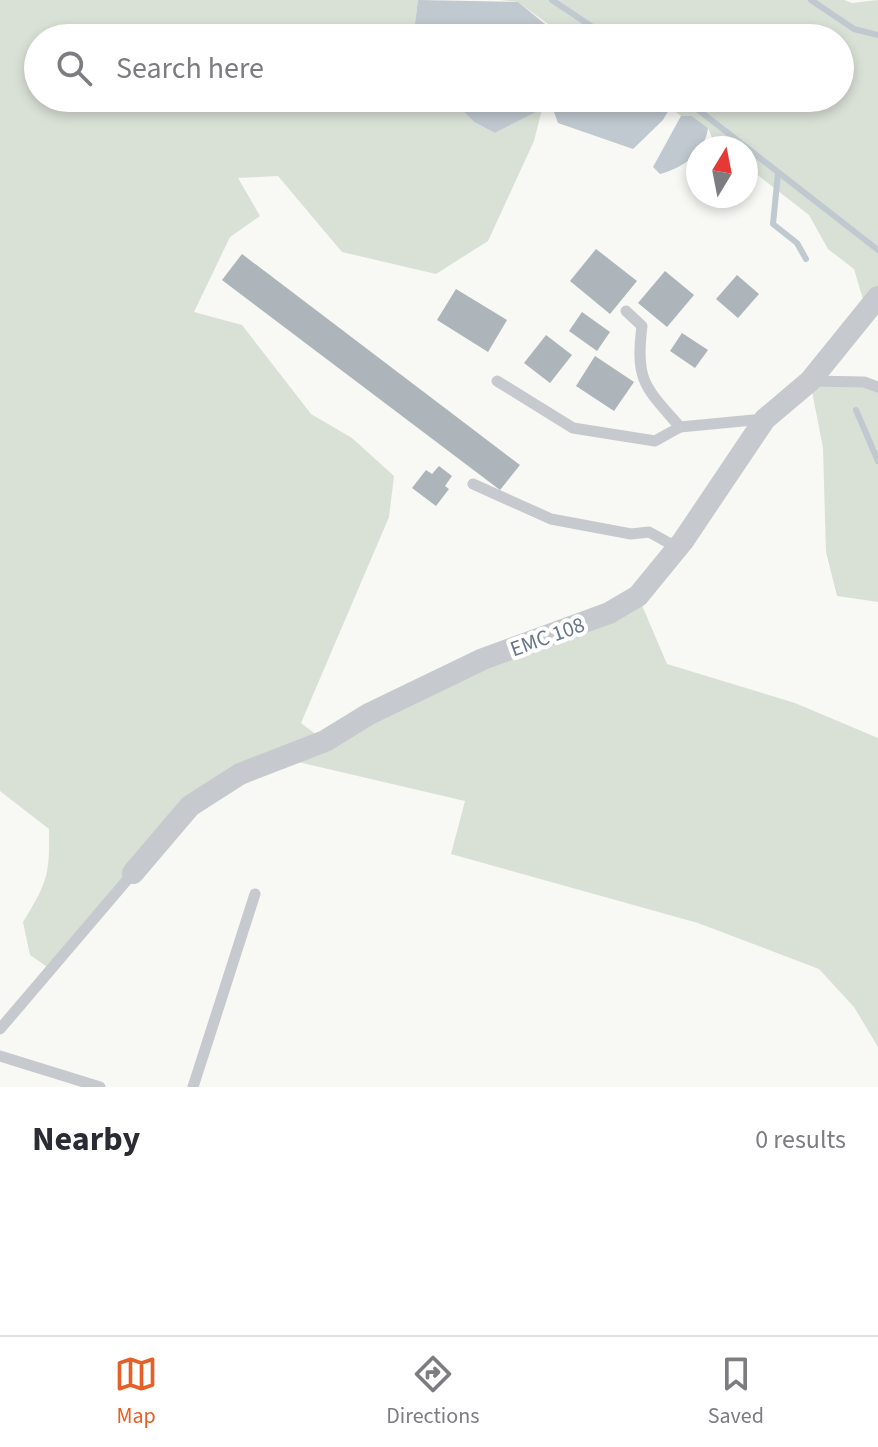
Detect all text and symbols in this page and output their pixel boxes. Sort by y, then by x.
search box [24,24,854,112]
icon: search [52,46,96,90]
text: Search here [116,47,264,90]
north arrow [686,136,758,208]
street label: EMC 108 [506,609,589,665]
text: Nearby [32,1115,140,1164]
text: 0 results [755,1121,846,1158]
tab: Map [114,1352,158,1432]
tab: Directions [386,1352,479,1432]
tab: Saved [708,1352,764,1432]

